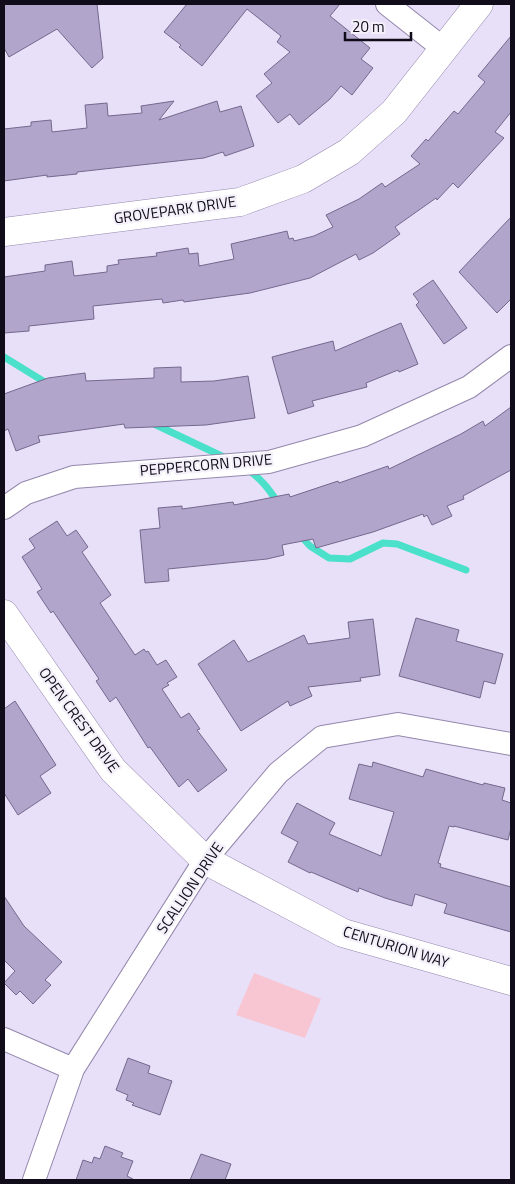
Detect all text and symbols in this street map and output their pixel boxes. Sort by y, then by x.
scale bar [345,10,411,42]
text: 20 m [352,15,385,38]
street label: GROVEPARK DRIVE [112,190,238,229]
street label: PEPPERCORN DRIVE [139,447,273,482]
street label: OPEN CREST DRIVE [33,662,125,777]
street label: SCALLION DRIVE [150,837,229,938]
street label: CENTURION WAY [340,919,452,974]

